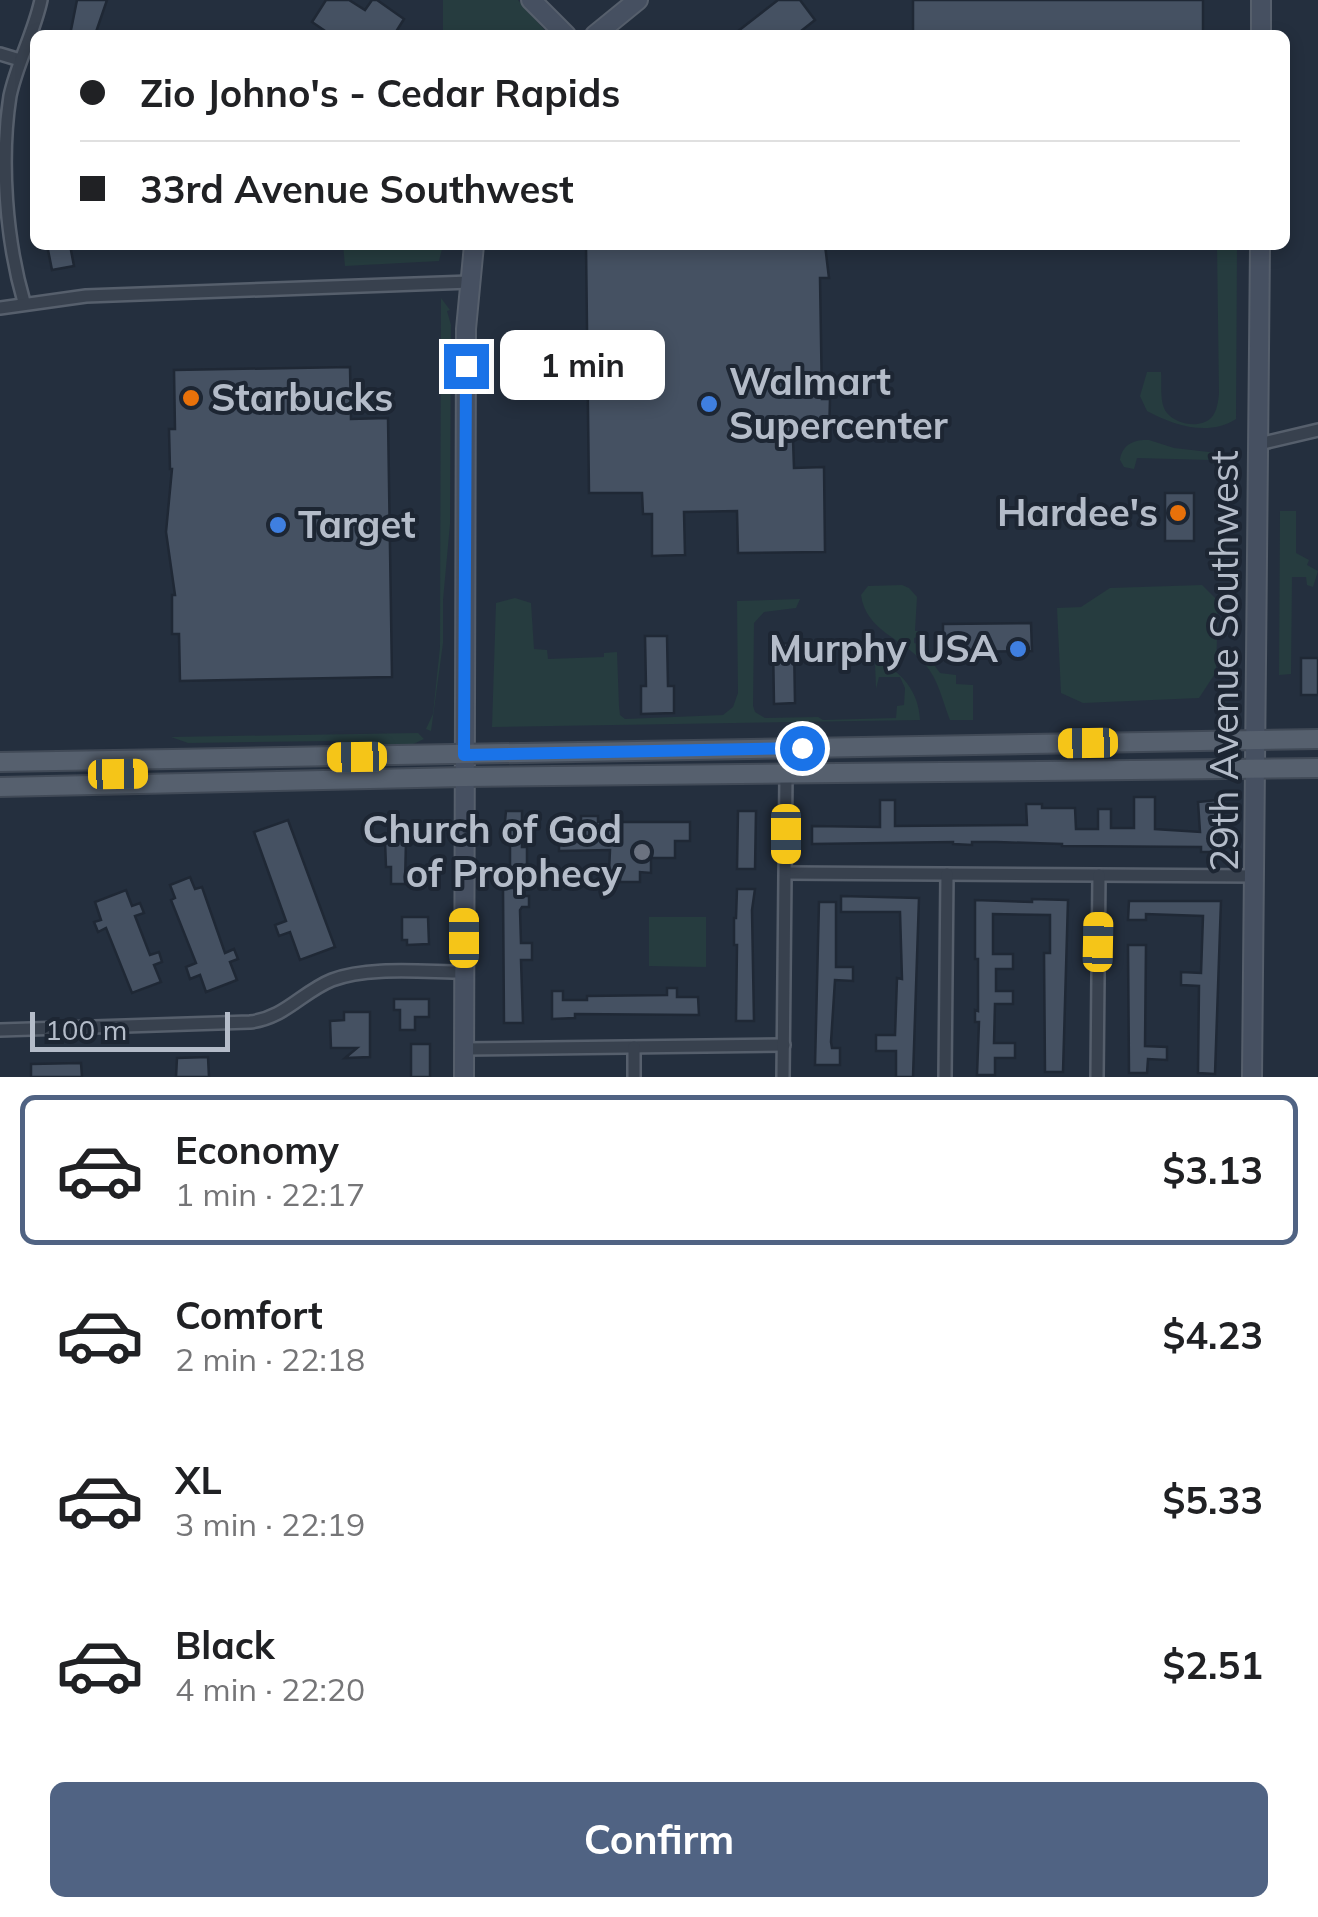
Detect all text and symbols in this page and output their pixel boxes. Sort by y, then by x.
text: Zio Johno's - Cedar Rapids [140,69,620,117]
text: 33rd Avenue Southwest [140,165,574,213]
callout: 1 min [501,331,666,401]
route end [444,344,489,389]
text: 1 min [540,345,625,385]
place label: Walmart Supercenter [729,357,948,449]
place label: Starbucks [211,373,393,421]
marker: Starbucks [180,387,202,409]
marker: Walmart Supercenter [698,393,720,415]
street label: 29th Avenue Southwest [1200,450,1248,872]
place label: Hardee's [997,488,1158,536]
place label: Target [298,500,416,548]
marker: Hardee's [1167,502,1189,524]
marker: Target [267,514,289,536]
place label: Murphy USA [769,624,998,672]
marker: Murphy USA [1007,638,1029,660]
route start [780,726,825,771]
car [1058,727,1118,759]
car [327,741,387,773]
car [88,758,148,790]
car [771,804,801,864]
place label: Church of God of Prophecy [362,805,622,897]
marker: Church of God of Prophecy [631,841,653,863]
car [449,908,479,968]
car [1082,912,1114,972]
scale bar [30,1007,230,1052]
text: 100 m [45,1012,127,1047]
icon: car [55,1125,145,1215]
text: Economy [175,1126,339,1174]
text: $3.13 [1162,1146,1263,1194]
text: 1 min · 22:17 [175,1174,365,1214]
icon: car [55,1290,145,1380]
text: Comfort [175,1291,323,1339]
text: $4.23 [1162,1311,1263,1359]
text: 2 min · 22:18 [175,1339,365,1379]
icon: car [55,1455,145,1545]
text: XL [175,1456,222,1504]
text: $5.33 [1162,1476,1263,1524]
text: 3 min · 22:19 [175,1504,365,1544]
icon: car [55,1620,145,1710]
text: Black [175,1621,275,1669]
text: $2.51 [1162,1641,1263,1689]
text: 4 min · 22:20 [175,1669,365,1709]
button: Confirm [50,1782,1268,1897]

